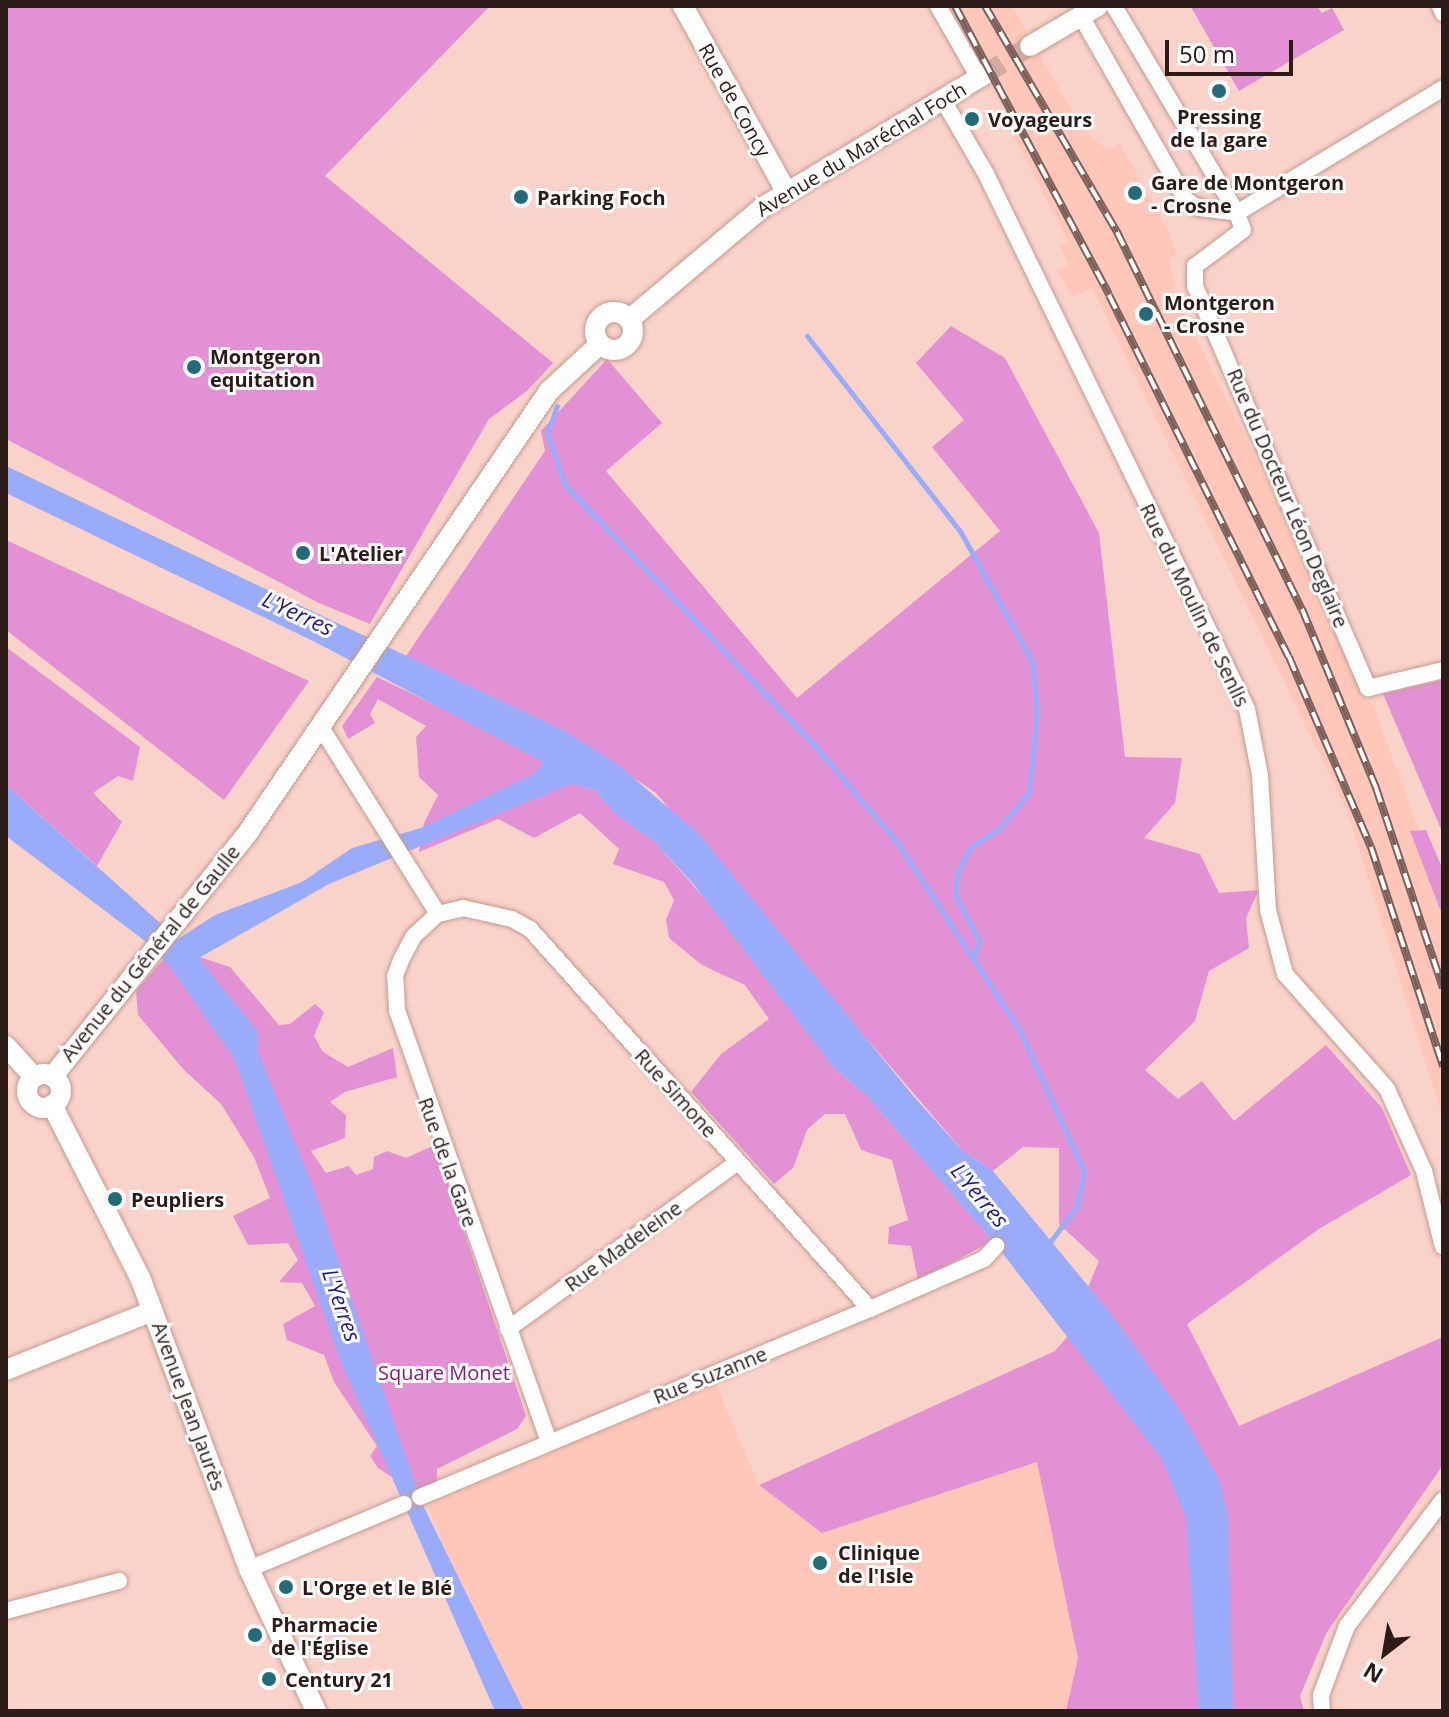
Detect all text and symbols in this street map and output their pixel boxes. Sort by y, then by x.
scale bar [1169,24,1297,74]
text: 50 m [1179,37,1235,70]
street label: Rue de Concy [694,39,776,161]
street label: Avenue du Maréchal Foch [752,77,970,221]
marker: Pressing de la gare [1210,82,1228,100]
place label: Pressing de la gare [1170,104,1268,151]
place label: Voyageurs [988,107,1092,131]
marker: Voyageurs [963,110,981,128]
place label: Gare de Montgeron - Crosne [1151,170,1344,217]
marker: Gare de Montgeron - Crosne [1126,184,1144,202]
place label: Parking Foch [537,185,666,209]
marker: Parking Foch [512,188,530,206]
place label: Montgeron - Crosne [1164,290,1275,337]
marker: Montgeron - Crosne [1135,303,1157,325]
place label: Montgeron equitation [210,344,321,391]
marker: Montgeron equitation [185,358,203,376]
street label: Rue du Docteur Léon Deglaire [1222,365,1354,631]
street label: Rue du Moulin de Senlis [1135,499,1255,711]
place label: L'Atelier [319,541,403,565]
marker: L'Atelier [294,544,312,562]
water label: L'Yerres [258,585,338,641]
street label: Avenue du Général de Gaulle [55,840,245,1066]
street label: Rue Simone [630,1044,722,1142]
street label: Rue de la Gare [413,1094,483,1230]
water label: L'Yerres [946,1158,1014,1232]
place label: Peupliers [131,1187,224,1211]
marker: Peupliers [106,1190,124,1208]
street label: Rue Madeleine [560,1196,686,1296]
water label: L'Yerres [317,1265,367,1345]
street label: Avenue Jean Jaurès [147,1318,231,1494]
street label: Rue Suzanne [650,1341,770,1409]
park label: Square Monet [378,1360,510,1384]
place label: Clinique de l'Isle [838,1540,920,1587]
marker: Clinique de l'Isle [809,1552,831,1574]
place label: L'Orge et le Blé [302,1575,452,1599]
marker: L'Orge et le Blé [277,1578,295,1596]
place label: Pharmacie de l'Église [271,1612,378,1659]
north arrow [1345,1613,1425,1693]
marker: Pharmacie de l'Église [246,1626,264,1644]
text: N [1357,1656,1388,1691]
place label: Century 21 [285,1667,393,1691]
marker: Century 21 [260,1670,278,1688]

